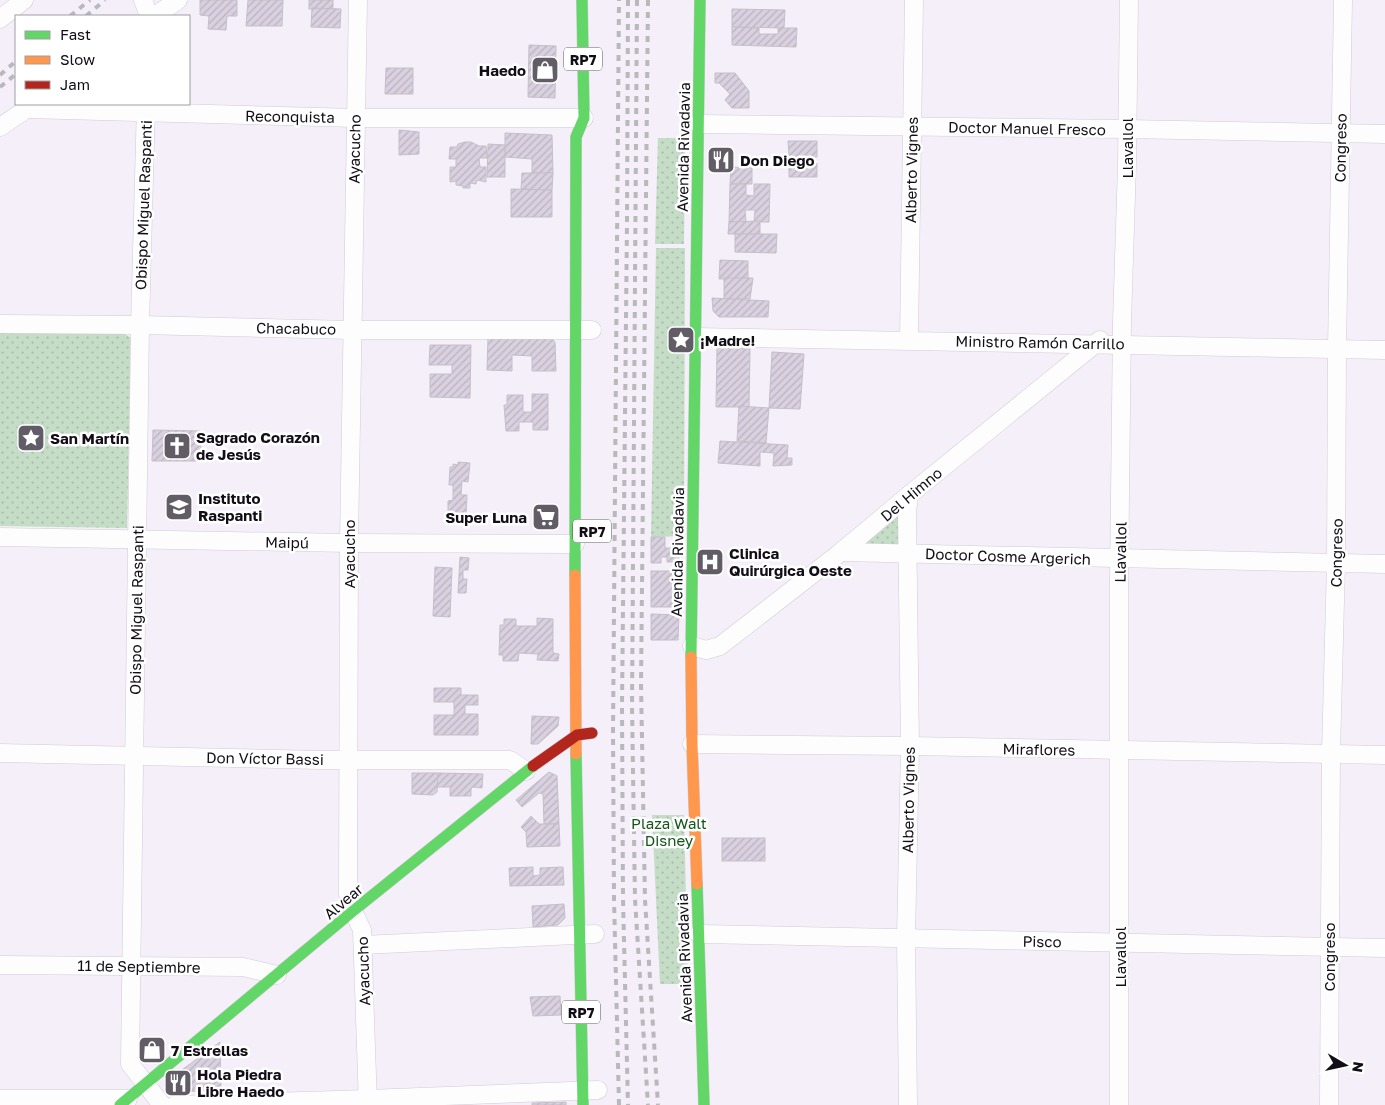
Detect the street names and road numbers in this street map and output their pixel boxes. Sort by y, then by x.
road number: RP7 [564,48,602,70]
street label: Avenida Rivadavia [673,82,693,212]
street label: Reconquista [245,106,335,126]
street label: Congreso [1330,113,1350,183]
street label: Ayacucho [344,114,364,184]
street label: Alberto Vignes [901,117,921,223]
street label: Llavallol [1118,117,1136,179]
street label: Doctor Manuel Fresco [948,118,1106,138]
street label: Obispo Miguel Raspanti [131,120,155,290]
street label: Chacabuco [256,318,336,338]
street label: Ministro Ramón Carrillo [955,332,1125,352]
street label: Del Himno [877,463,945,525]
street label: Avenida Rivadavia [667,487,687,617]
street label: Congreso [1326,518,1346,588]
street label: Ayacucho [340,519,358,589]
road number: RP7 [573,520,611,542]
street label: Llavallol [1110,521,1130,583]
street label: Obispo Miguel Raspanti [126,525,146,695]
street label: Maipú [265,533,309,551]
street label: Doctor Cosme Argerich [925,544,1091,568]
street label: Miraflores [1003,739,1075,759]
street label: Alberto Vignes [898,747,918,853]
street label: Don Víctor Bassi [206,748,324,768]
street label: Alvear [320,879,366,922]
street label: Avenida Rivadavia [673,893,695,1023]
street label: Congreso [1320,922,1338,992]
street label: Llavallol [1111,926,1129,988]
street label: Pisco [1022,932,1062,950]
street label: Ayacucho [353,936,373,1006]
street label: 11 de Septiembre [77,956,201,976]
road number: RP7 [562,1000,600,1024]

